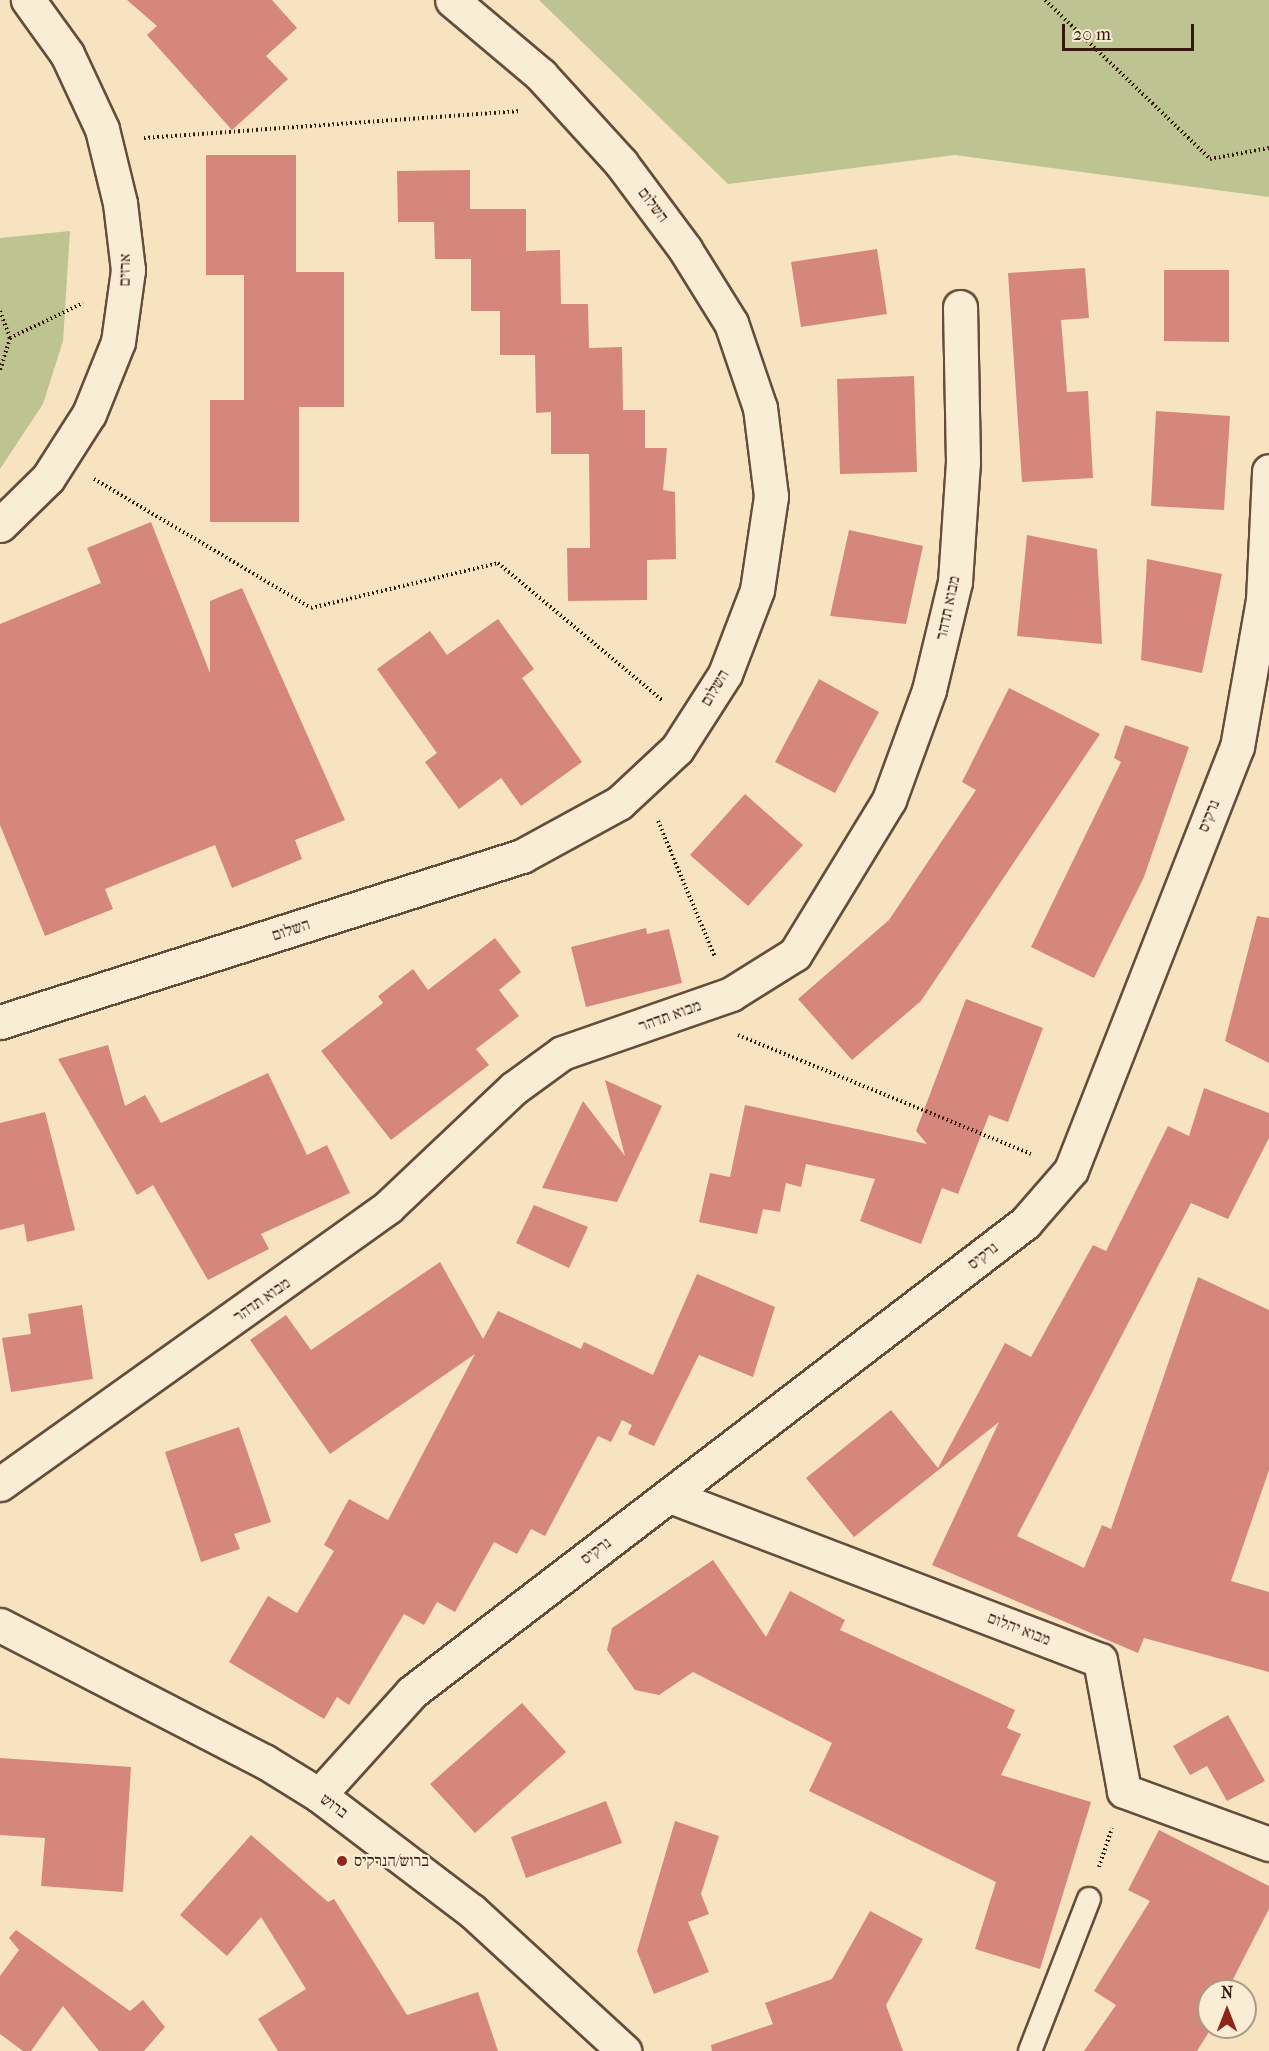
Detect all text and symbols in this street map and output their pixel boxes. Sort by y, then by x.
scale bar [1065,12,1197,50]
text: 20 m [1073,24,1111,45]
street label: השלום [634,184,672,226]
street label: ארזים [115,253,135,287]
street label: מבוא תדהר [932,574,964,642]
street label: השלום [697,666,733,710]
street label: נרקיס [1194,797,1224,835]
street label: השלום [270,915,312,945]
street label: מבוא תדהר [636,996,704,1036]
street label: נרקיס [964,1238,1002,1274]
street label: מבוא תדהר [230,1273,294,1327]
street label: נרקיס [577,1533,615,1569]
street label: מבוא יהלום [985,1608,1053,1650]
street label: ברוש [316,1789,352,1823]
place label: ברוש/הנרקיס [354,1851,429,1871]
marker: ברוש/הנרקיס [335,1854,349,1868]
north arrow [1197,1979,1257,2039]
text: N [1221,1983,1233,2002]

